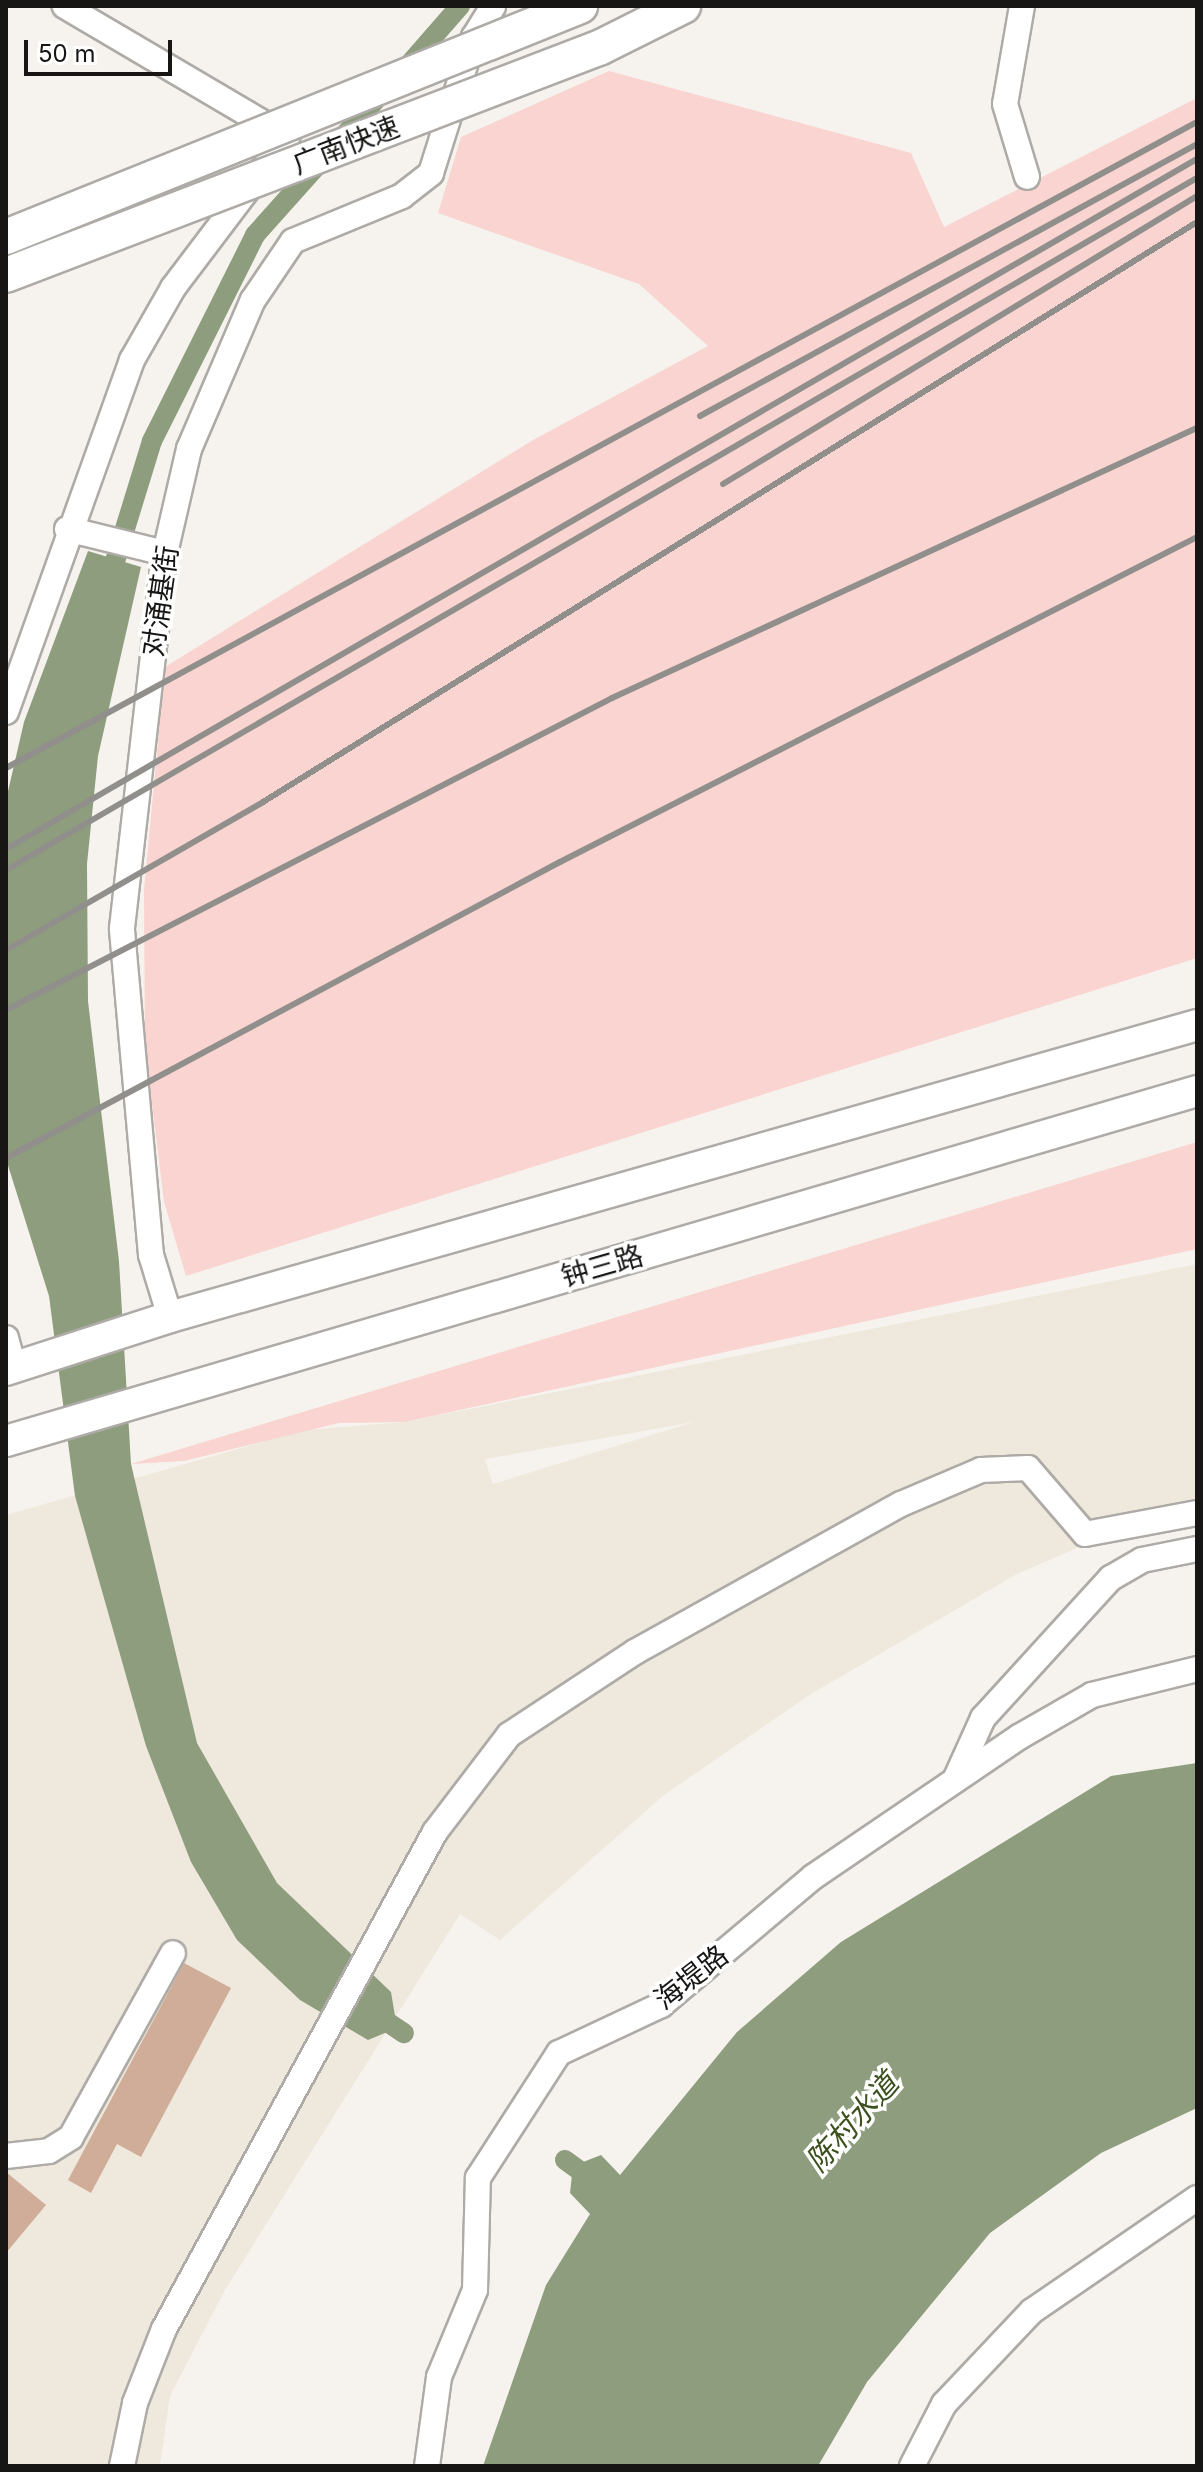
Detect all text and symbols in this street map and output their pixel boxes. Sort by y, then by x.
scale bar [28,24,176,74]
text: 50 m [38,39,96,68]
street label: 广南快速 [288,109,404,181]
street label: 对涌基街 [136,543,184,659]
street label: 钟三路 [557,1238,647,1294]
street label: 海堤路 [648,1938,734,2016]
water label: 陈村水道 [798,2065,906,2179]

